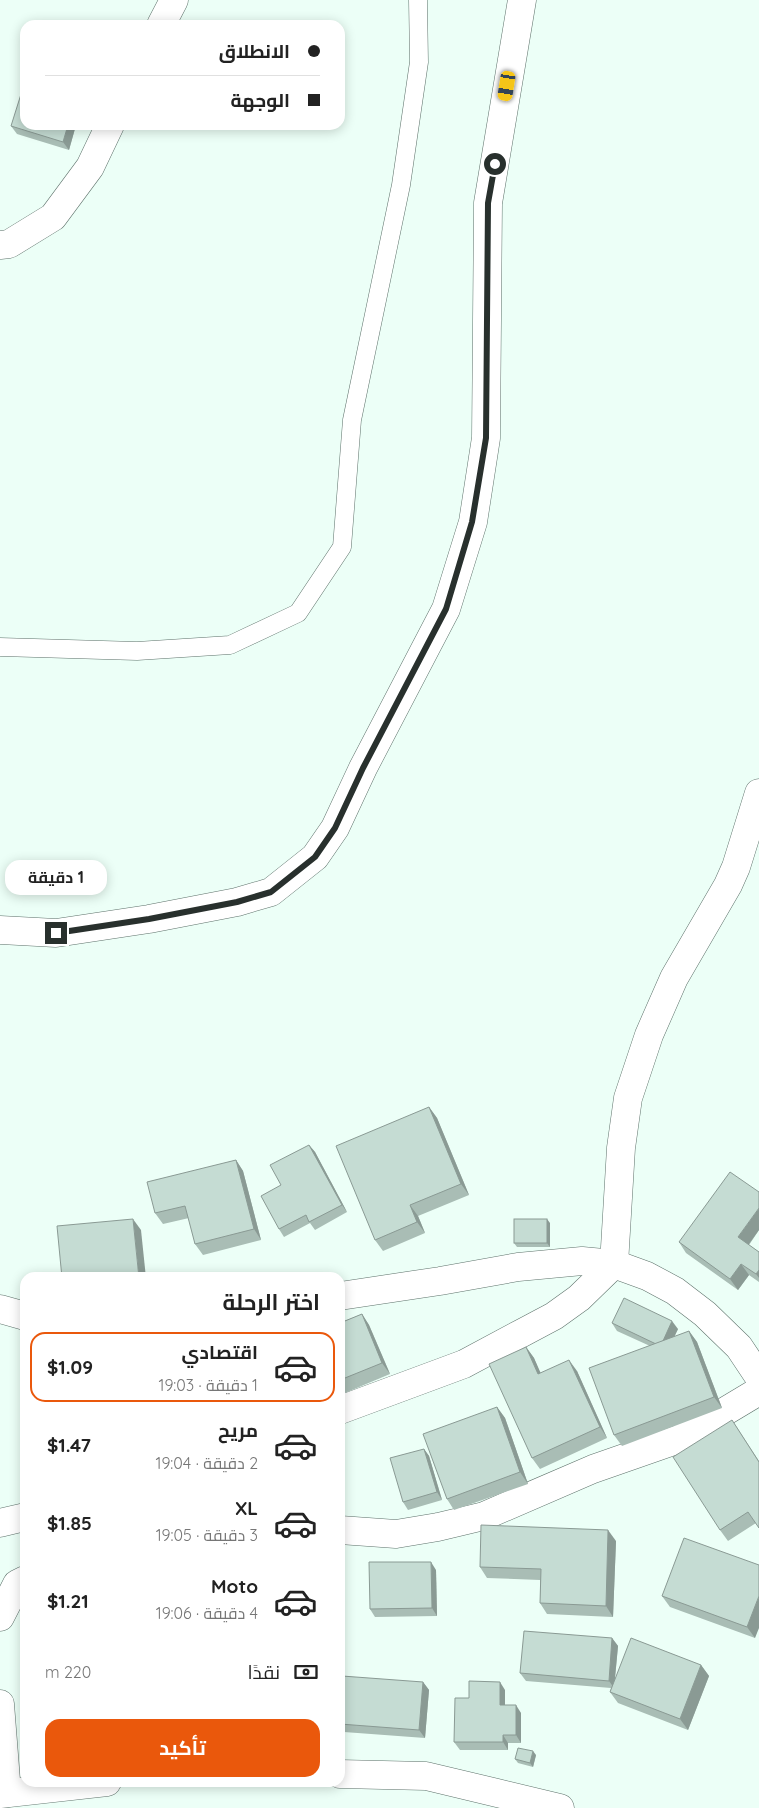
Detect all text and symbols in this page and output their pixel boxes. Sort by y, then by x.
text: الانطلاق [219,39,290,63]
car [497,70,516,102]
text: الوجهة [230,88,290,112]
route start [484,153,506,175]
callout: 1 دقيقة [5,860,107,896]
text: 1 دقيقة [28,867,84,887]
route end [45,922,67,944]
text: اختر الرحلة [222,1288,320,1316]
text: اقتصادي [182,1340,258,1364]
icon: car [273,1345,318,1390]
text: $1.09 [47,1355,93,1379]
text: 1 دقيقة · 19:03 [158,1375,258,1395]
text: مريح [218,1418,258,1442]
icon: car [273,1423,318,1468]
text: $1.47 [47,1433,91,1457]
text: 2 دقيقة · 19:04 [155,1453,258,1473]
text: XL [235,1496,258,1520]
icon: car [273,1501,318,1546]
text: $1.85 [47,1511,92,1535]
text: 3 دقيقة · 19:05 [156,1525,258,1545]
text: Moto [211,1574,258,1598]
icon: car [273,1579,318,1624]
text: $1.21 [47,1589,89,1613]
text: 4 دقيقة · 19:06 [156,1603,258,1623]
icon: cash [292,1658,320,1686]
text: نقدًا [248,1660,280,1684]
text: 220 m [45,1662,91,1682]
button: تأكيد [45,1719,320,1777]

